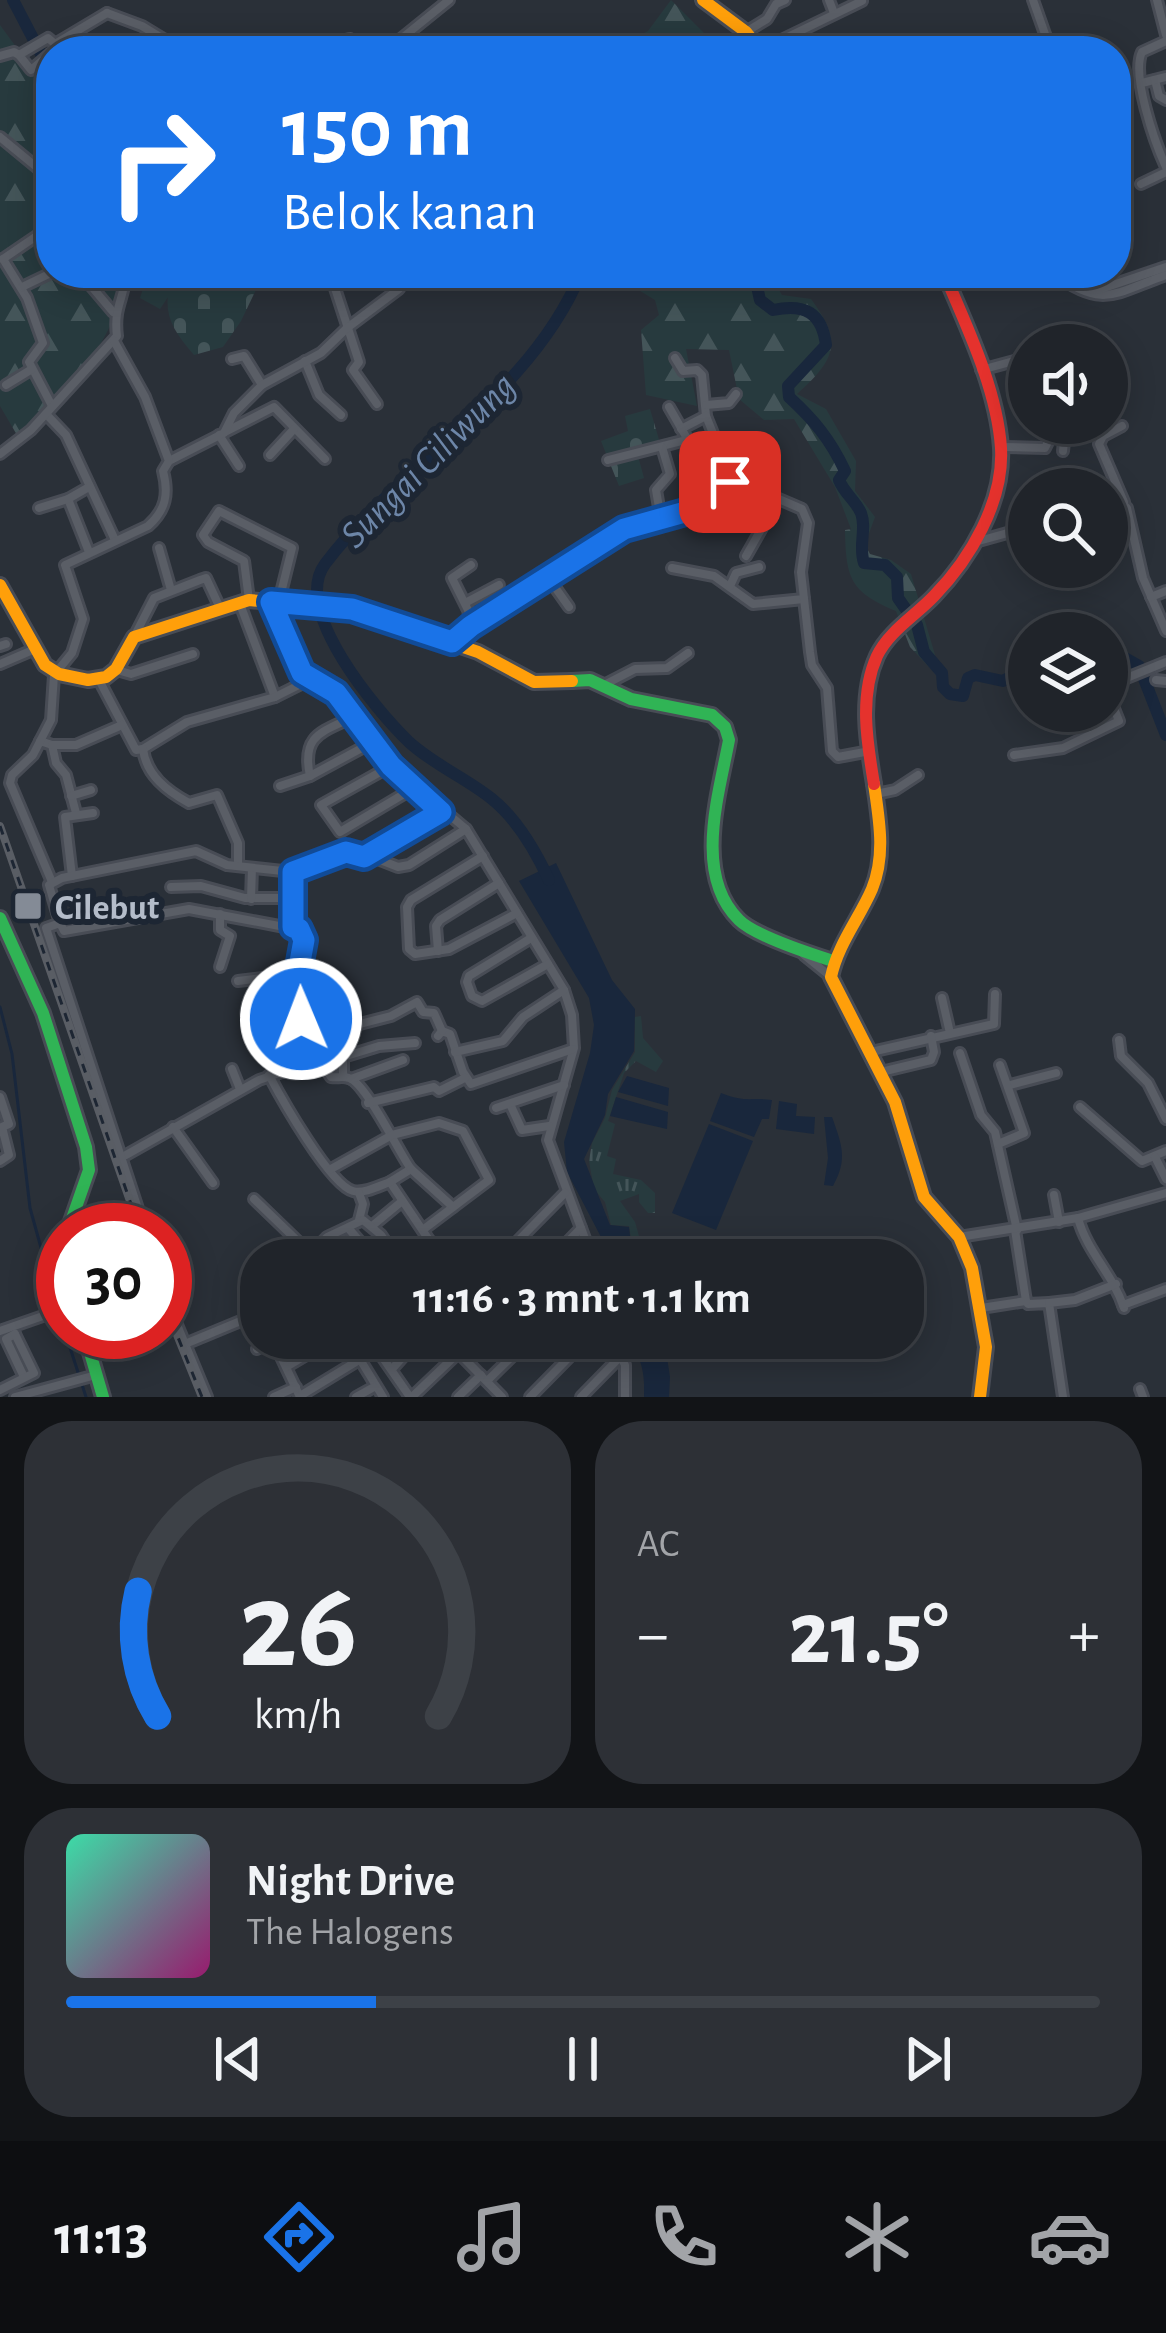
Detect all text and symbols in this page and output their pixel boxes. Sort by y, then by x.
icon: right [84,84,240,240]
text: 150 m [282,88,473,172]
text: Belok kanan [282,186,537,240]
map controls [1008,324,1128,732]
button: sound [1008,324,1128,444]
water label: Sungai Ciliwung [334,366,524,556]
pin [679,431,781,533]
icon: arrive [697,449,763,515]
button: search [1008,468,1128,588]
button: layers [1008,612,1128,732]
marker: Cilebut [12,890,44,922]
place label: Cilebut [55,890,159,926]
position arrow [238,956,364,1082]
speed limit sign: 30 [36,1203,192,1359]
text: 11:16 · 3 mnt · 1.1 km [413,1276,751,1321]
text: AC [637,1525,679,1564]
text: 26 [238,1565,357,1690]
text: 21.5° [788,1590,949,1680]
text: − [637,1602,669,1668]
text: + [1068,1602,1100,1668]
text: km/h [253,1693,342,1736]
text: Night Drive [246,1859,455,1904]
text: The Halogens [246,1913,454,1952]
icon: previous [205,2026,271,2092]
icon: pause [550,2026,616,2092]
icon: next [895,2026,961,2092]
icon: directions [257,2195,341,2279]
icon: music [450,2195,534,2279]
icon: phone [642,2195,726,2279]
icon: climate [835,2195,919,2279]
icon: car [1028,2195,1112,2279]
text: 11:13 [54,2210,148,2264]

